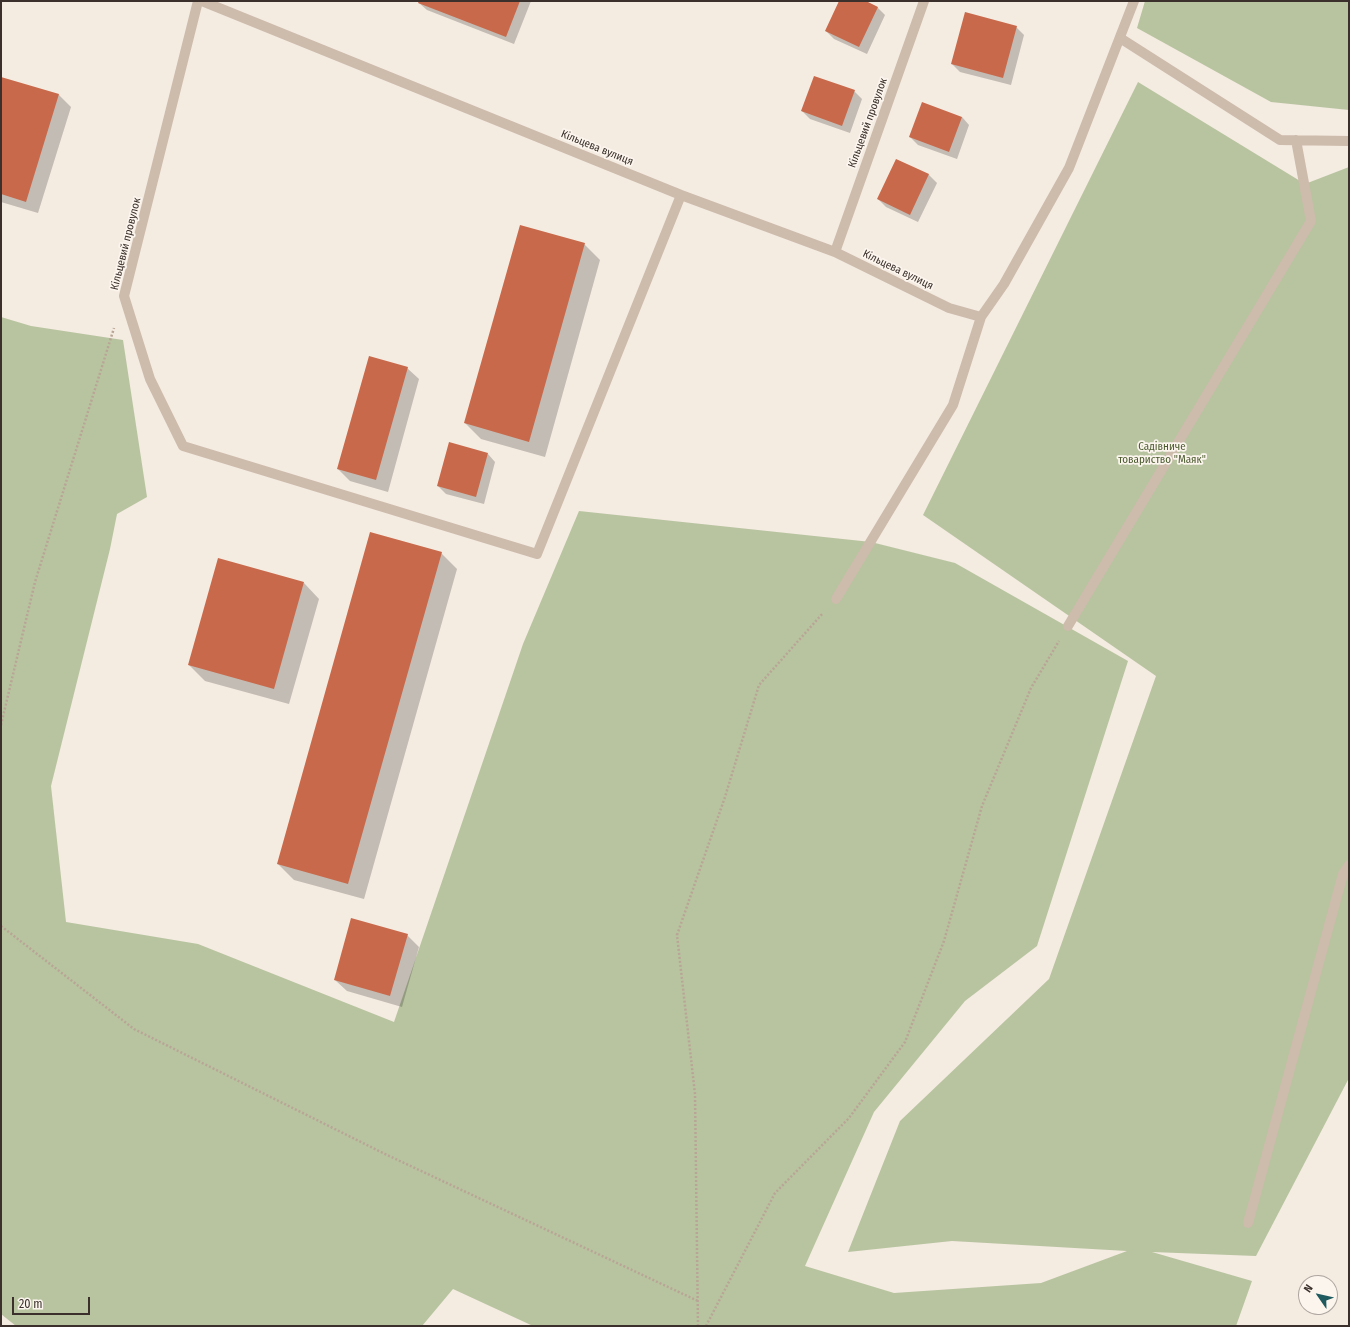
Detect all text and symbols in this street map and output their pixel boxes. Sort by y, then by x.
street label: Кільцевий провулок [846,76,890,170]
street label: Кільцева вулиця [559,127,635,169]
street label: Кільцевий провулок [108,196,144,292]
street label: Кільцева вулиця [861,247,935,293]
park label: Садівниче товариство "Маяк" [1118,440,1206,466]
north arrow [1298,1275,1338,1315]
text: N [1301,1282,1316,1295]
scale bar [14,1289,92,1315]
text: 20 m [19,1297,43,1311]

